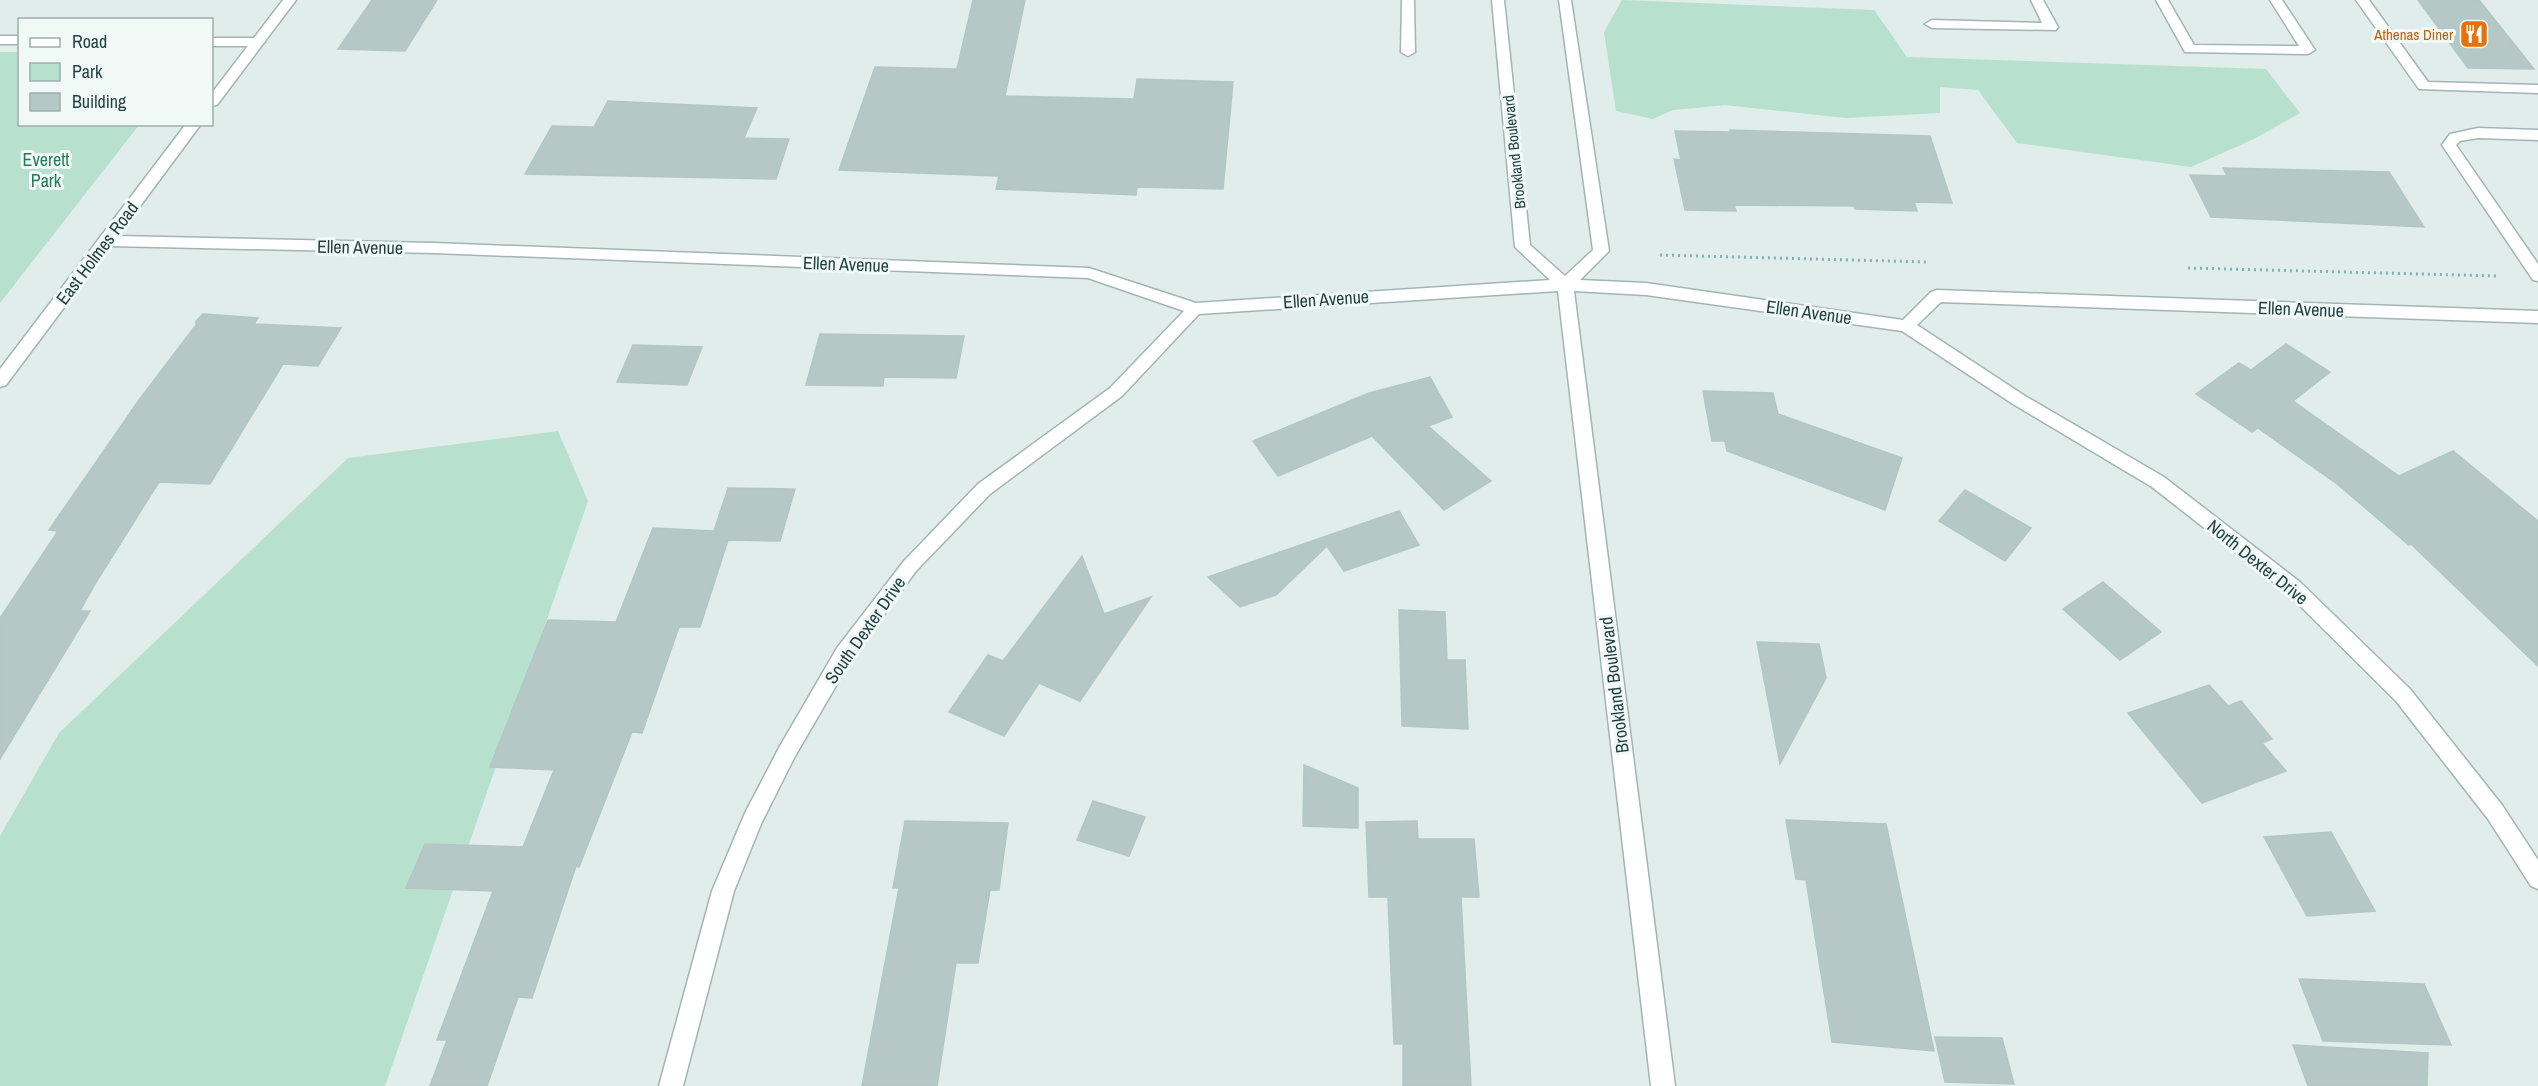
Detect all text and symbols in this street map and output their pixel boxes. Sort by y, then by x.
legend [18,18,213,126]
restaurant icon: Athenas Diner [2458,18,2490,50]
place label: Athenas Diner [2373,24,2453,45]
text: Road [72,29,107,54]
text: Park [72,59,103,84]
text: Building [72,89,127,114]
street label: Brookland Boulevard [1498,94,1530,210]
park label: Everett Park [23,147,69,193]
street label: East Holmes Road [50,196,144,310]
street label: Ellen Avenue [317,234,403,260]
street label: Ellen Avenue [803,250,889,278]
street label: Ellen Avenue [1282,284,1370,314]
street label: Ellen Avenue [1765,294,1853,330]
street label: Ellen Avenue [2258,295,2344,323]
street label: North Dexter Drive [2202,514,2314,610]
street label: South Dexter Drive [819,571,911,689]
street label: Brookland Boulevard [1593,615,1635,755]

